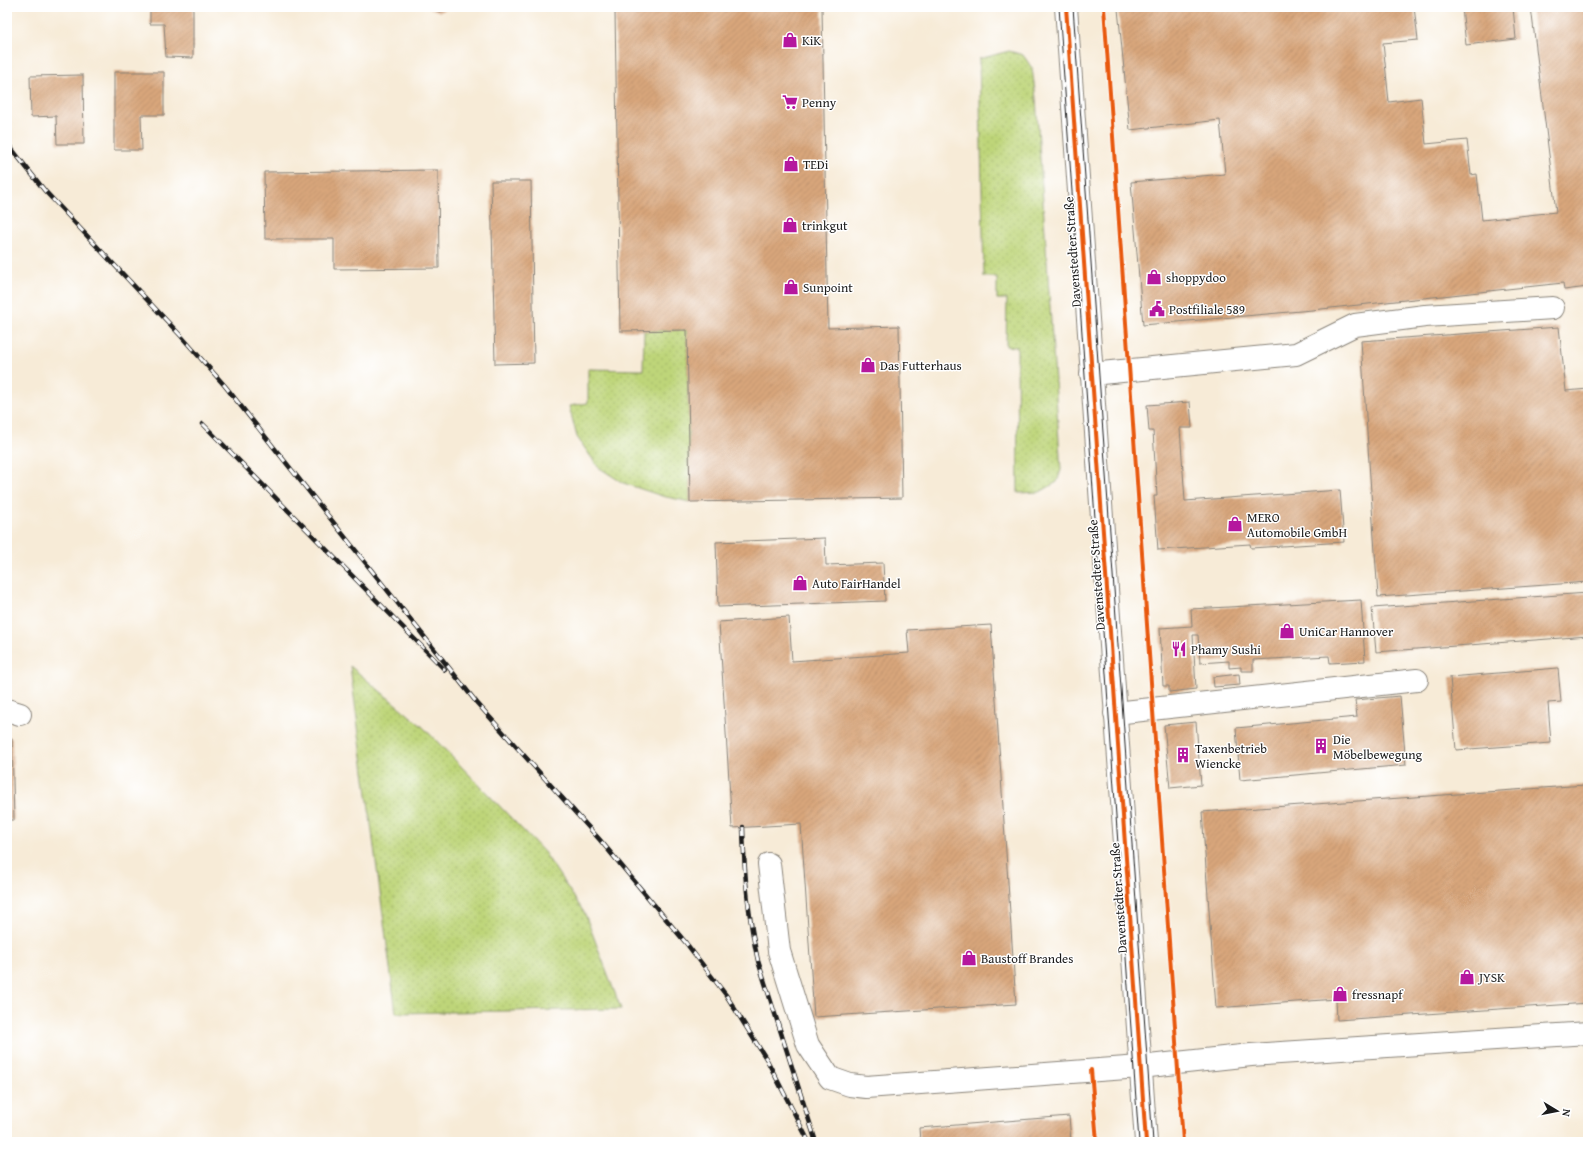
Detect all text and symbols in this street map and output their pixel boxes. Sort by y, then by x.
shop icon: KiK [781,31,799,49]
place label: KiK [802,31,821,50]
supermarket icon: Penny [781,93,799,111]
place label: Penny [802,93,837,112]
shop icon: TEDi [782,155,800,173]
place label: TEDi [803,155,829,174]
street label: Davenstedter Straße [1059,196,1086,308]
shop icon: trinkgut [781,216,799,234]
place label: trinkgut [802,216,848,235]
shop icon: shoppydoo [1145,268,1163,286]
place label: shoppydoo [1166,268,1226,287]
shop icon: Sunpoint [782,278,800,296]
place label: Sunpoint [803,278,853,297]
public building icon: Postfiliale 589 [1148,300,1166,318]
place label: Postfiliale 589 [1169,300,1245,319]
shop icon: Das Futterhaus [859,356,877,374]
place label: Das Futterhaus [880,356,962,375]
place label: MERO Automobile GmbH [1247,508,1347,542]
shop icon: MERO Automobile GmbH [1226,515,1244,533]
street label: Davenstedter Straße [1083,519,1110,631]
shop icon: Auto FairHandel [791,574,809,592]
place label: Auto FairHandel [812,574,901,593]
shop icon: UniCar Hannover [1278,622,1296,640]
place label: UniCar Hannover [1299,622,1394,641]
restaurant icon: Phamy Sushi [1170,640,1188,658]
place label: Phamy Sushi [1191,640,1261,659]
place label: Die Möbelbewegung [1333,730,1422,764]
building icon: Die Möbelbewegung [1312,737,1330,755]
place label: Taxenbetrieb Wiencke [1195,739,1267,773]
building icon: Taxenbetrieb Wiencke [1174,746,1192,764]
street label: Davenstedter Straße [1105,842,1132,954]
shop icon: Baustoff Brandes [960,949,978,967]
place label: Baustoff Brandes [981,949,1073,968]
shop icon: JYSK [1458,968,1476,986]
place label: JYSK [1477,968,1505,987]
shop icon: fressnapf [1331,985,1349,1003]
place label: fressnapf [1352,985,1404,1004]
north arrow [1537,1091,1577,1131]
text: N [1558,1108,1575,1118]

